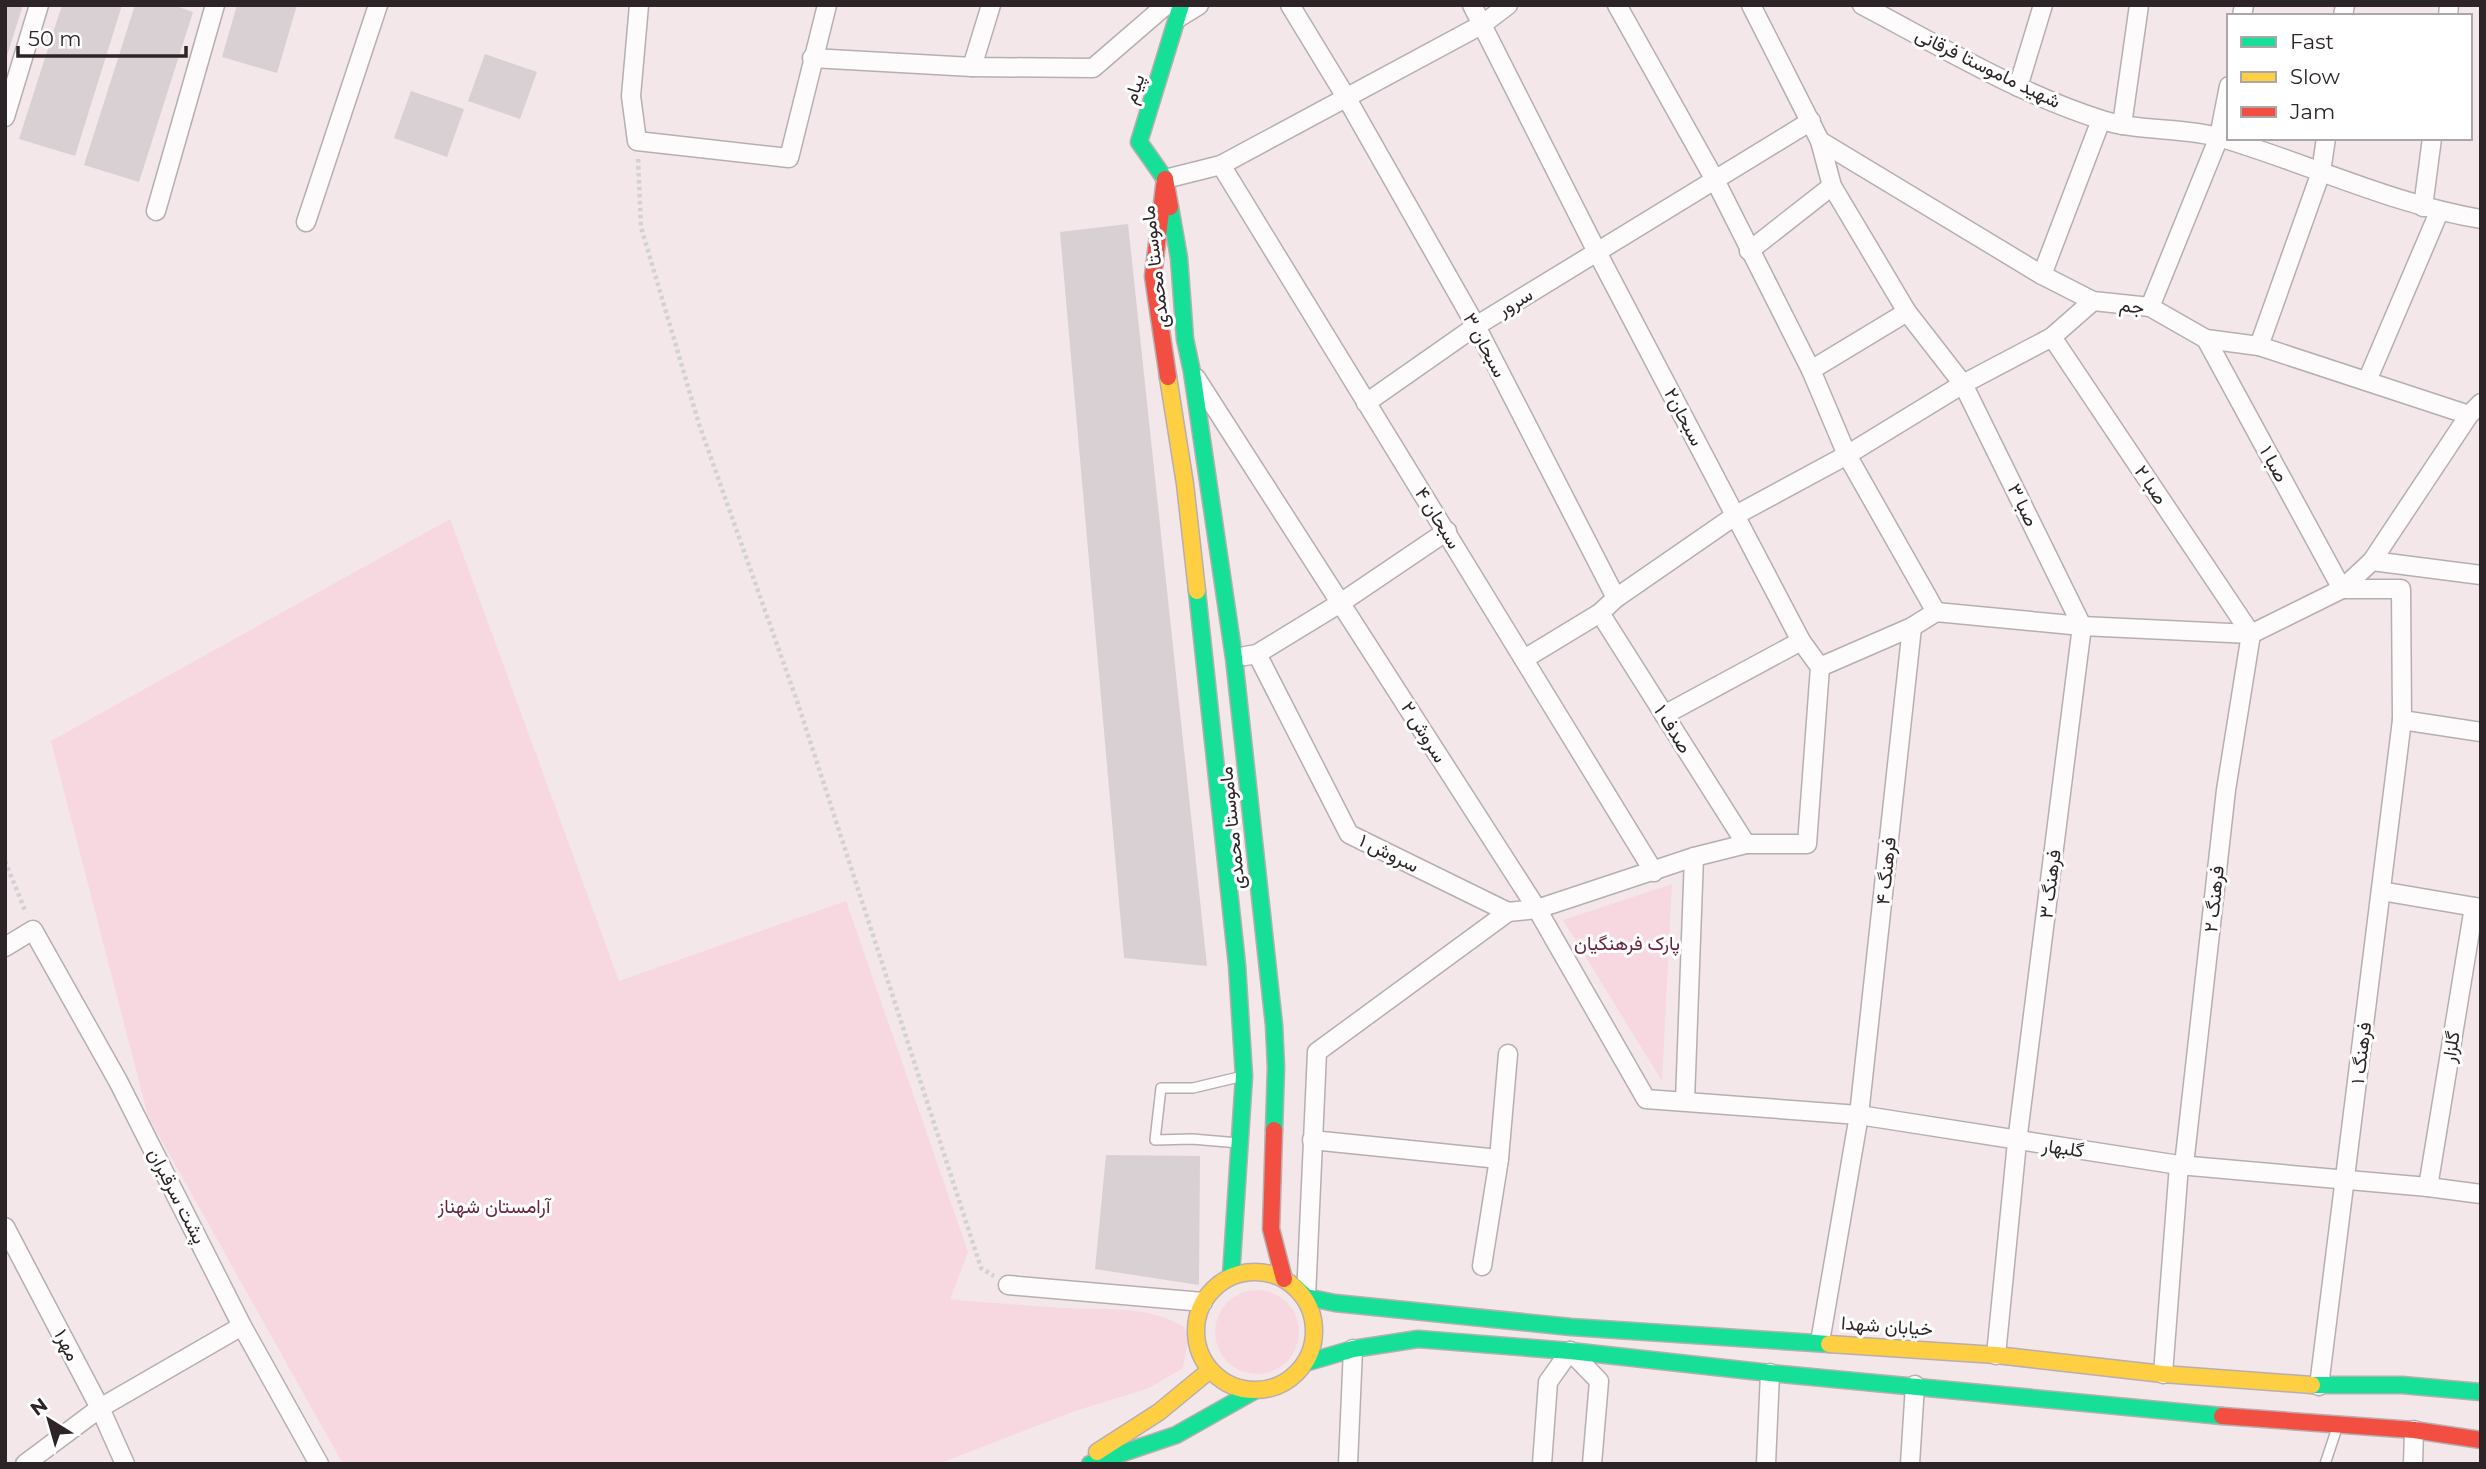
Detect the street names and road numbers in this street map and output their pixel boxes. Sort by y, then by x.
street label: شهید ماموستا فرقانی [1912,23,2064,113]
street label: پیام [1118,71,1151,107]
street label: ماموستا محمدی [1136,204,1174,330]
street label: سرور [1492,283,1537,322]
street label: جم [2118,293,2146,320]
street label: سبحان ۳ [1458,309,1512,381]
street label: سبحان۲ [1659,384,1709,450]
street label: صبا ۱ [2255,442,2293,486]
street label: صبا ۲ [2130,461,2172,509]
street label: صبا ۳ [2003,480,2043,530]
street label: سبحان ۴ [1410,483,1466,553]
street label: سروش ۲ [1396,697,1452,767]
street label: صدف ۱ [1649,700,1697,758]
street label: ماموستا محمدی [1214,765,1250,891]
street label: سروش ۱ [1355,829,1423,877]
street label: فرهنگ ۴ [1871,836,1901,906]
street label: فرهنگ ۳ [2034,848,2066,920]
street label: فرهنگ ۲ [2199,864,2229,934]
street label: فرهنگ ۱ [2346,1021,2376,1085]
street label: گلزار [2437,1030,2465,1065]
street label: گلبهار [2040,1134,2085,1162]
street label: پشت سرقبران [141,1144,211,1249]
street label: خیابان شهدا [1840,1311,1934,1341]
street label: مهر۱ [49,1325,85,1365]

